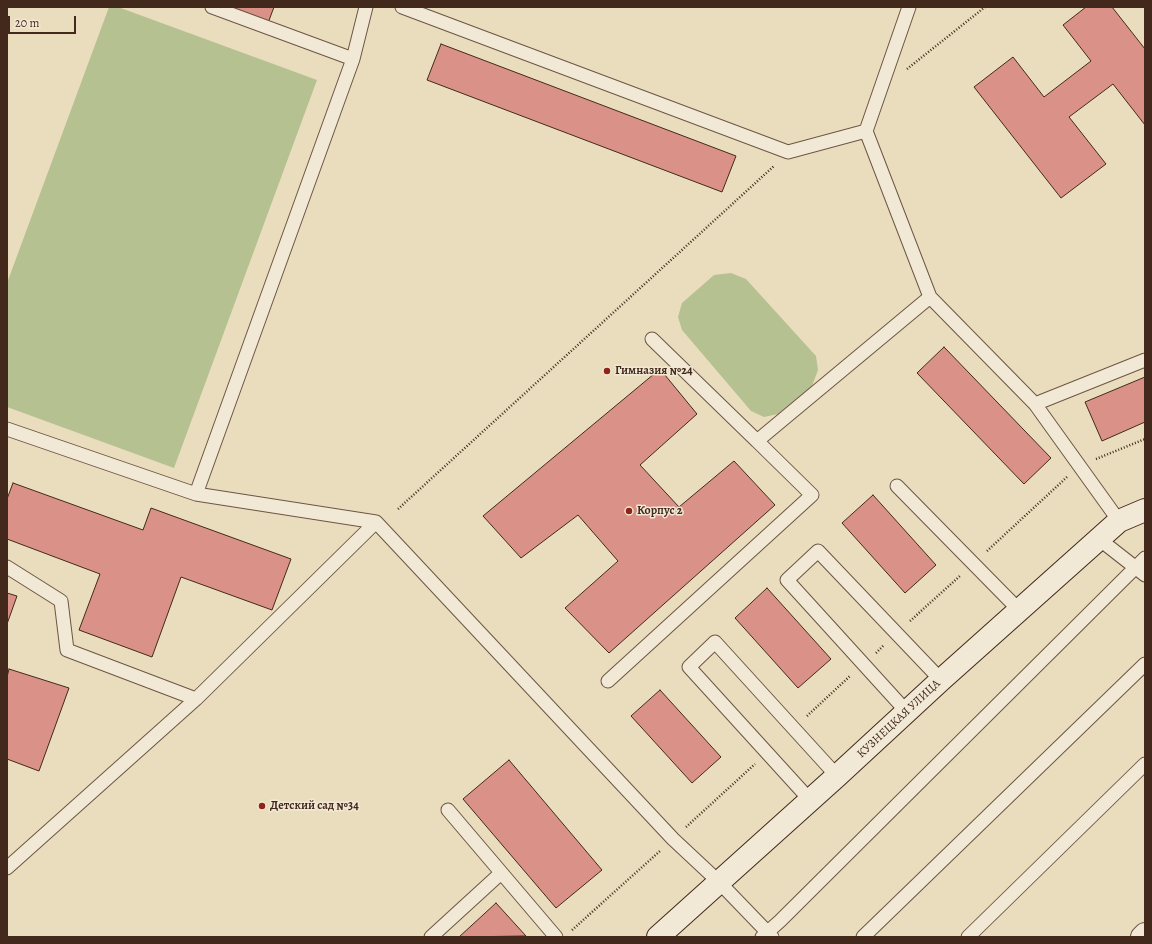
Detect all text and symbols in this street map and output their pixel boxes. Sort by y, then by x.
scale bar [10,8,78,34]
text: 20 m [15,15,39,31]
place label: Гимназия №24 [615,364,693,378]
marker: Гимназия №24 [602,366,612,376]
place label: Корпус 2 [637,504,683,518]
marker: Корпус 2 [624,506,634,516]
street label: КУЗНЕЦКАЯ УЛИЦА [854,677,944,761]
place label: Детский сад №34 [270,799,359,813]
marker: Детский сад №34 [257,801,267,811]

